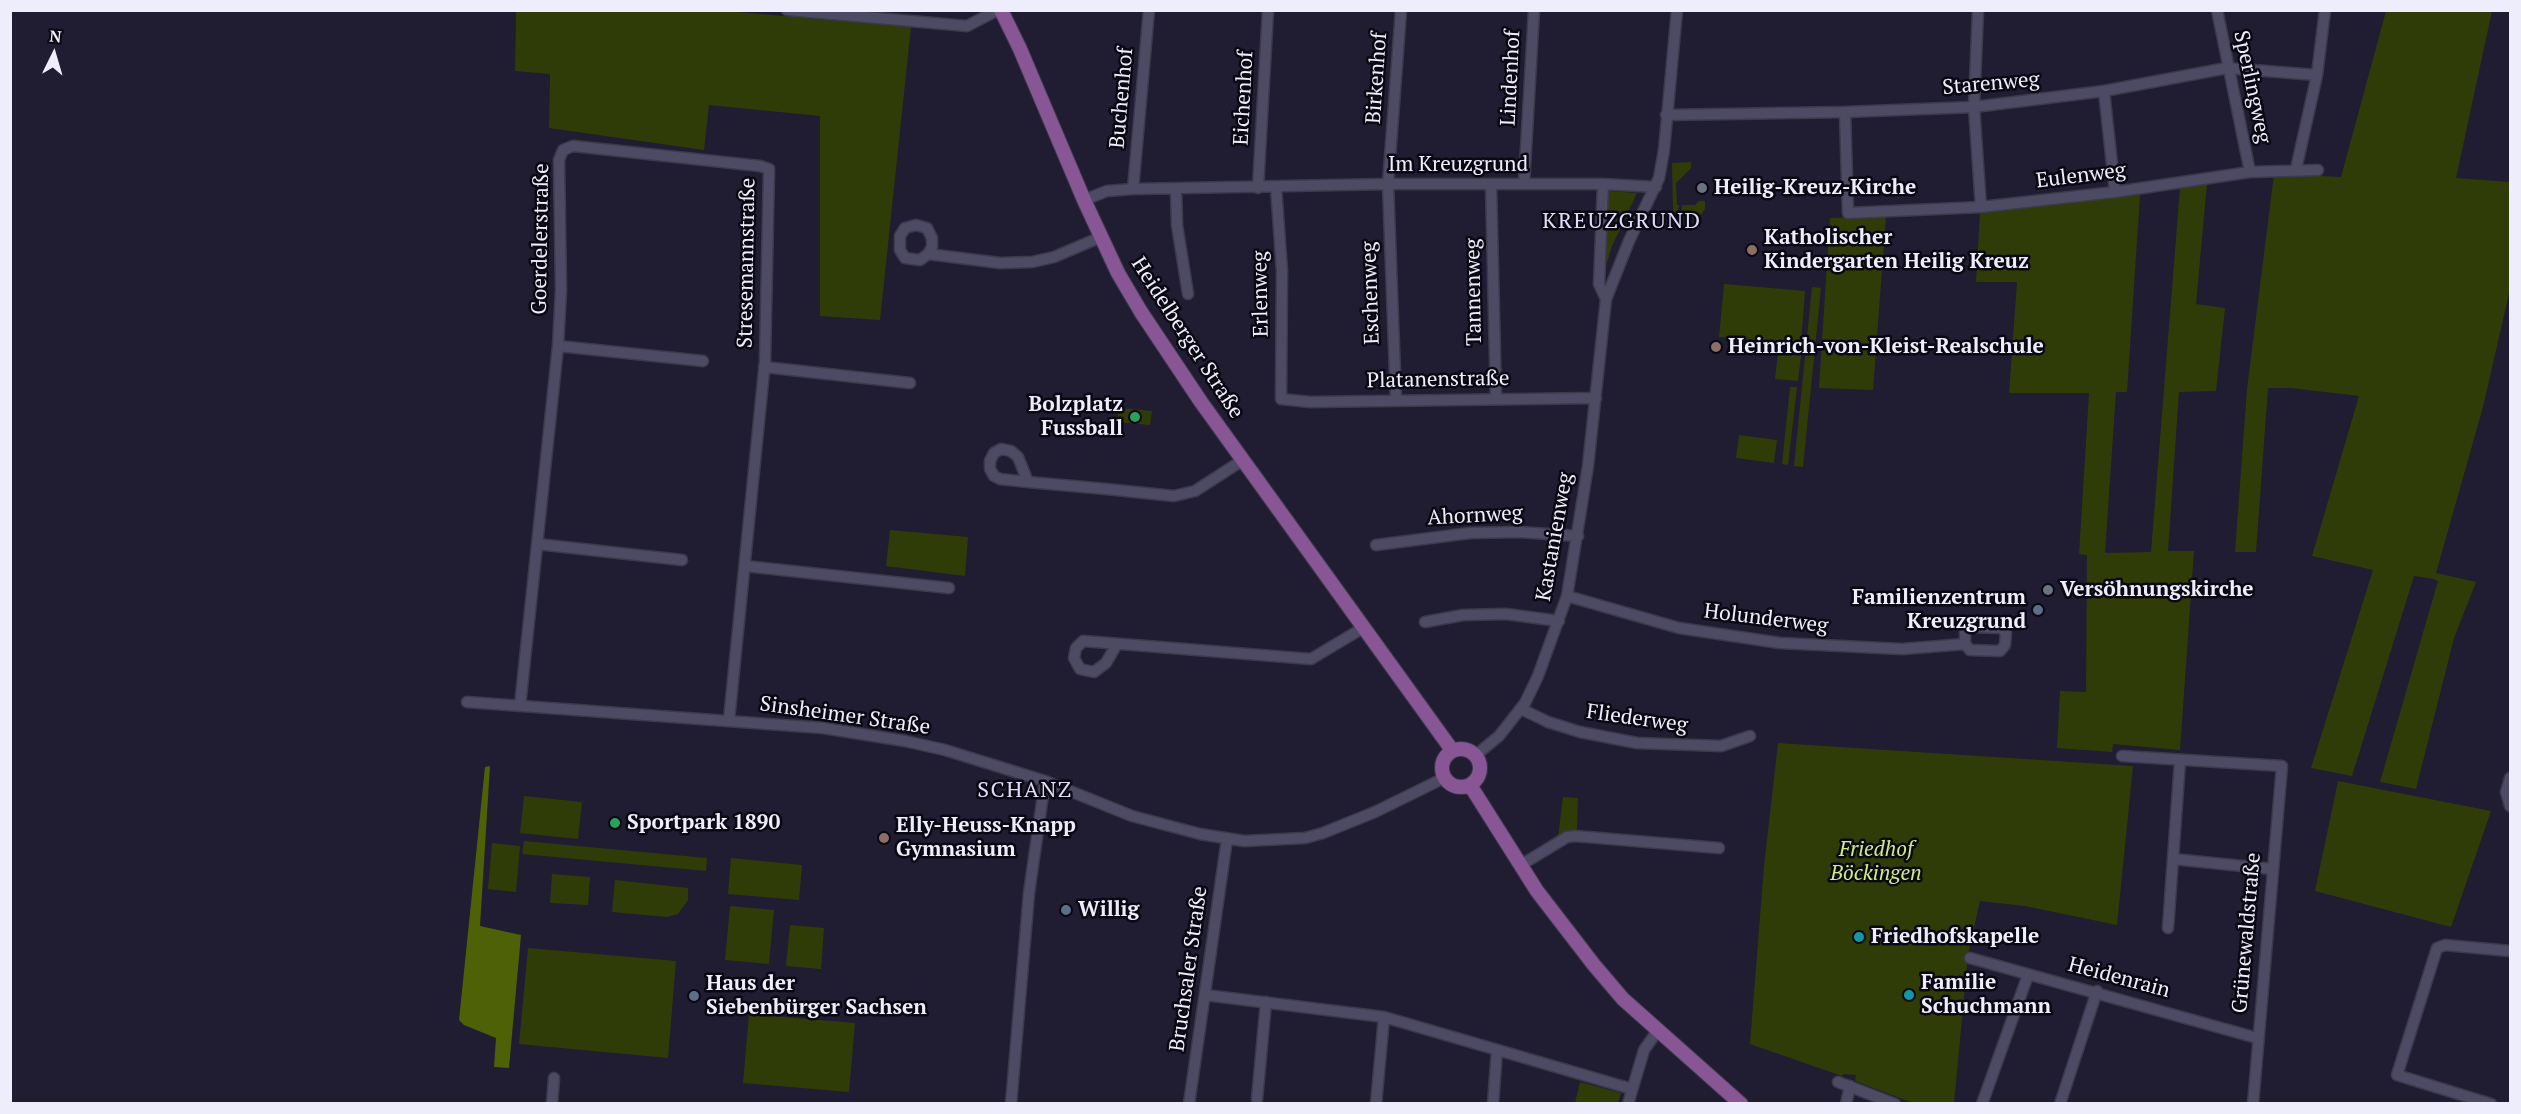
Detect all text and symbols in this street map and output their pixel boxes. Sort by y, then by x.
north arrow [24,24,84,84]
text: N [49,25,63,48]
street label: Sperlingweg [2228,28,2276,146]
street label: Lindenhof [1496,29,1526,127]
street label: Birkenhof [1361,31,1393,125]
street label: Buchenhof [1105,46,1139,150]
street label: Eichenhof [1229,50,1259,146]
street label: Starenweg [1941,67,2041,101]
street label: Im Kreuzgrund [1388,152,1528,178]
street label: Eulenweg [2035,158,2127,194]
street label: Goerdelerstraße [527,163,555,315]
place label: Heilig-Kreuz-Kirche [1714,175,1916,201]
street label: Stresemannstraße [733,178,761,348]
marker: Heilig-Kreuz-Kirche [1695,181,1709,195]
district label: KREUZGRUND [1542,209,1702,235]
place label: Katholischer Kindergarten Heilig Kreuz [1764,225,2029,275]
street label: Tannenweg [1460,238,1488,346]
street label: Eschenweg [1357,241,1385,345]
marker: Katholischer Kindergarten Heilig Kreuz [1745,243,1759,257]
street label: Erlenweg [1248,251,1274,337]
street label: Heidelberger Straße [1125,253,1249,423]
place label: Heinrich-von-Kleist-Realschule [1728,334,2044,360]
marker: Heinrich-von-Kleist-Realschule [1709,340,1723,354]
street label: Platanenstraße [1366,366,1510,394]
place label: Bolzplatz Fussball [1029,392,1123,442]
marker: Bolzplatz Fussball [1128,410,1142,424]
street label: Kastanienweg [1531,471,1579,603]
street label: Ahornweg [1427,501,1523,531]
place label: Versöhnungskirche [2060,577,2254,603]
marker: Versöhnungskirche [2041,583,2055,597]
place label: Familienzentrum Kreuzgrund [1852,585,2026,635]
street label: Holunderweg [1702,599,1830,639]
marker: Familienzentrum Kreuzgrund [2031,603,2045,617]
street label: Sinsheimer Straße [758,692,932,740]
street label: Fliederweg [1585,699,1689,739]
district label: SCHANZ [977,778,1073,804]
place label: Sportpark 1890 [627,810,780,836]
place label: Elly-Heuss-Knapp Gymnasium [896,813,1076,863]
marker: Sportpark 1890 [608,816,622,830]
marker: Elly-Heuss-Knapp Gymnasium [877,831,891,845]
park label: Friedhof Böckingen [1830,837,1922,887]
street label: Grünewaldstraße [2227,852,2267,1014]
street label: Bruchsaler Straße [1165,885,1213,1053]
place label: Willig [1078,897,1139,923]
marker: Willig [1059,903,1073,917]
place label: Friedhofskapelle [1871,924,2039,950]
marker: Friedhofskapelle [1852,930,1866,944]
street label: Heidenrain [2065,952,2173,1004]
place label: Familie Schuchmann [1921,970,2051,1020]
place label: Haus der Siebenbürger Sachsen [706,971,927,1021]
marker: Familie Schuchmann [1902,988,1916,1002]
marker: Haus der Siebenbürger Sachsen [687,989,701,1003]

